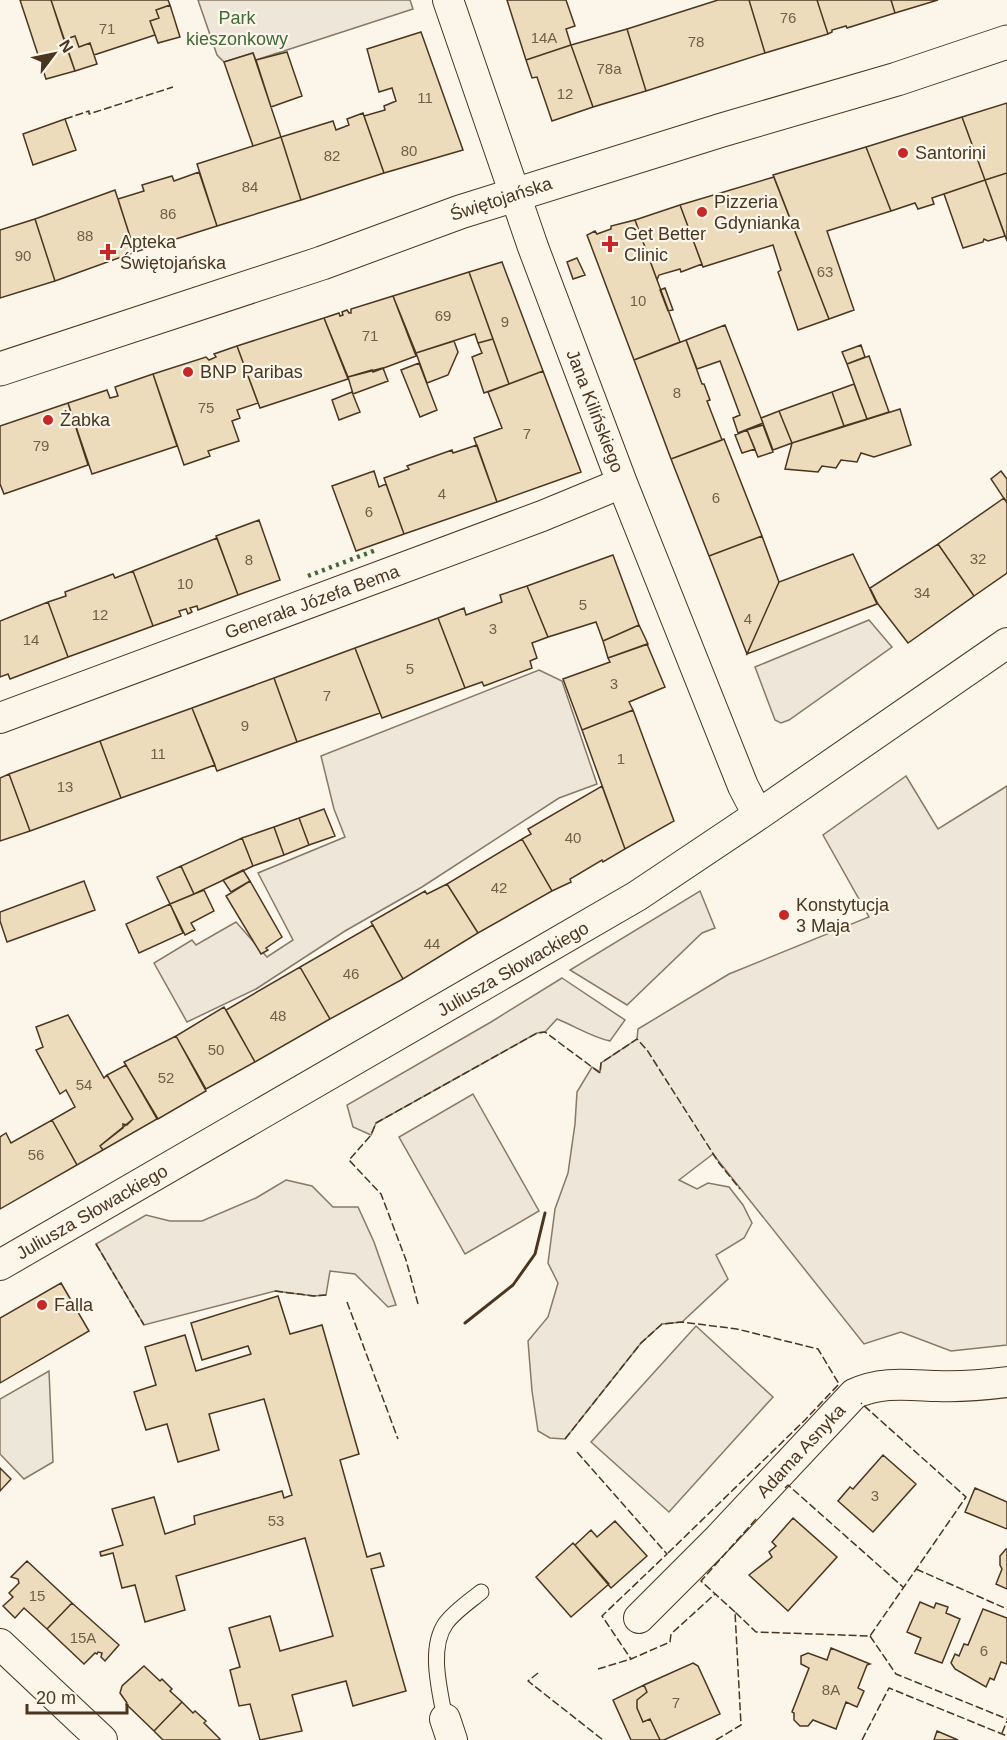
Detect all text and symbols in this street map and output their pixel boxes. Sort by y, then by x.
park label: Park kieszonkowy [186,8,288,49]
house number: 76 [780,9,796,26]
house number: 71 [99,20,115,37]
north arrow [24,24,84,84]
house number: 14A [531,29,557,46]
house number: 78 [688,33,704,50]
text: N [56,37,77,56]
house number: 78a [596,60,622,77]
house number: 12 [557,85,573,102]
house number: 11 [417,89,433,106]
house number: 80 [401,142,417,159]
place label: Santorini [915,143,986,163]
marker: Santorini [896,146,910,160]
house number: 82 [324,147,340,164]
street label: Świętojańska [447,172,555,225]
house number: 84 [242,178,258,195]
place label: Pizzeria Gdynianka [714,192,801,233]
house number: 86 [160,205,176,222]
marker: Pizzeria Gdynianka [695,205,709,219]
place label: Get Better Clinic [624,224,706,265]
house number: 88 [77,227,93,244]
place label: Apteka Świętojańska [120,232,227,273]
marker: Get Better Clinic [601,235,619,253]
marker: Apteka Świętojańska [101,245,115,259]
house number: 90 [15,247,31,264]
house number: 63 [817,263,833,280]
house number: 10 [630,292,646,309]
house number: 69 [435,307,451,324]
house number: 9 [501,313,509,330]
house number: 71 [362,327,378,344]
street label: Jana Kilińskiego [562,347,628,475]
place label: BNP Paribas [200,362,303,382]
marker: BNP Paribas [181,365,195,379]
house number: 8 [673,384,681,401]
house number: 75 [198,399,214,416]
place label: Żabka [60,410,111,430]
marker: Żabka [41,413,55,427]
house number: 7 [523,425,531,442]
house number: 79 [33,437,49,454]
house number: 4 [438,485,446,502]
house number: 6 [712,489,720,506]
house number: 6 [365,503,373,520]
house number: 32 [970,550,986,567]
house number: 8 [245,551,253,568]
street label: Generała Józefa Bema [222,561,403,643]
house number: 10 [177,575,193,592]
house number: 34 [914,584,930,601]
house number: 5 [579,596,587,613]
house number: 12 [92,606,108,623]
house number: 4 [744,610,752,627]
house number: 3 [489,620,497,637]
house number: 14 [23,631,39,648]
house number: 5 [406,660,414,677]
house number: 3 [610,675,618,692]
house number: 7 [323,687,331,704]
house number: 9 [241,717,249,734]
house number: 11 [150,745,166,762]
house number: 1 [617,750,625,767]
house number: 13 [57,778,73,795]
house number: 40 [565,829,581,846]
house number: 42 [491,879,507,896]
place label: Konstytucja 3 Maja [796,895,890,936]
marker: Konstytucja 3 Maja [777,908,791,922]
street label: Juliusza Słowackiego [434,918,592,1020]
house number: 44 [424,935,440,952]
house number: 46 [343,965,359,982]
house number: 48 [270,1007,286,1024]
house number: 50 [208,1041,224,1058]
house number: 52 [158,1069,174,1086]
house number: 54 [76,1076,92,1093]
house number: 56 [28,1146,44,1163]
street label: Juliusza Słowackiego [13,1161,171,1263]
place label: Falla [54,1295,94,1315]
marker: Falla [35,1298,49,1312]
street label: Adama Asnyka [753,1400,850,1502]
house number: 3 [871,1487,879,1504]
house number: 53 [268,1512,284,1529]
house number: 15 [29,1587,45,1604]
house number: 15A [70,1629,96,1646]
house number: 6 [980,1642,988,1659]
scale bar [27,1677,128,1715]
house number: 8A [822,1681,840,1698]
text: 20 m [36,1688,76,1708]
house number: 7 [672,1694,680,1711]

